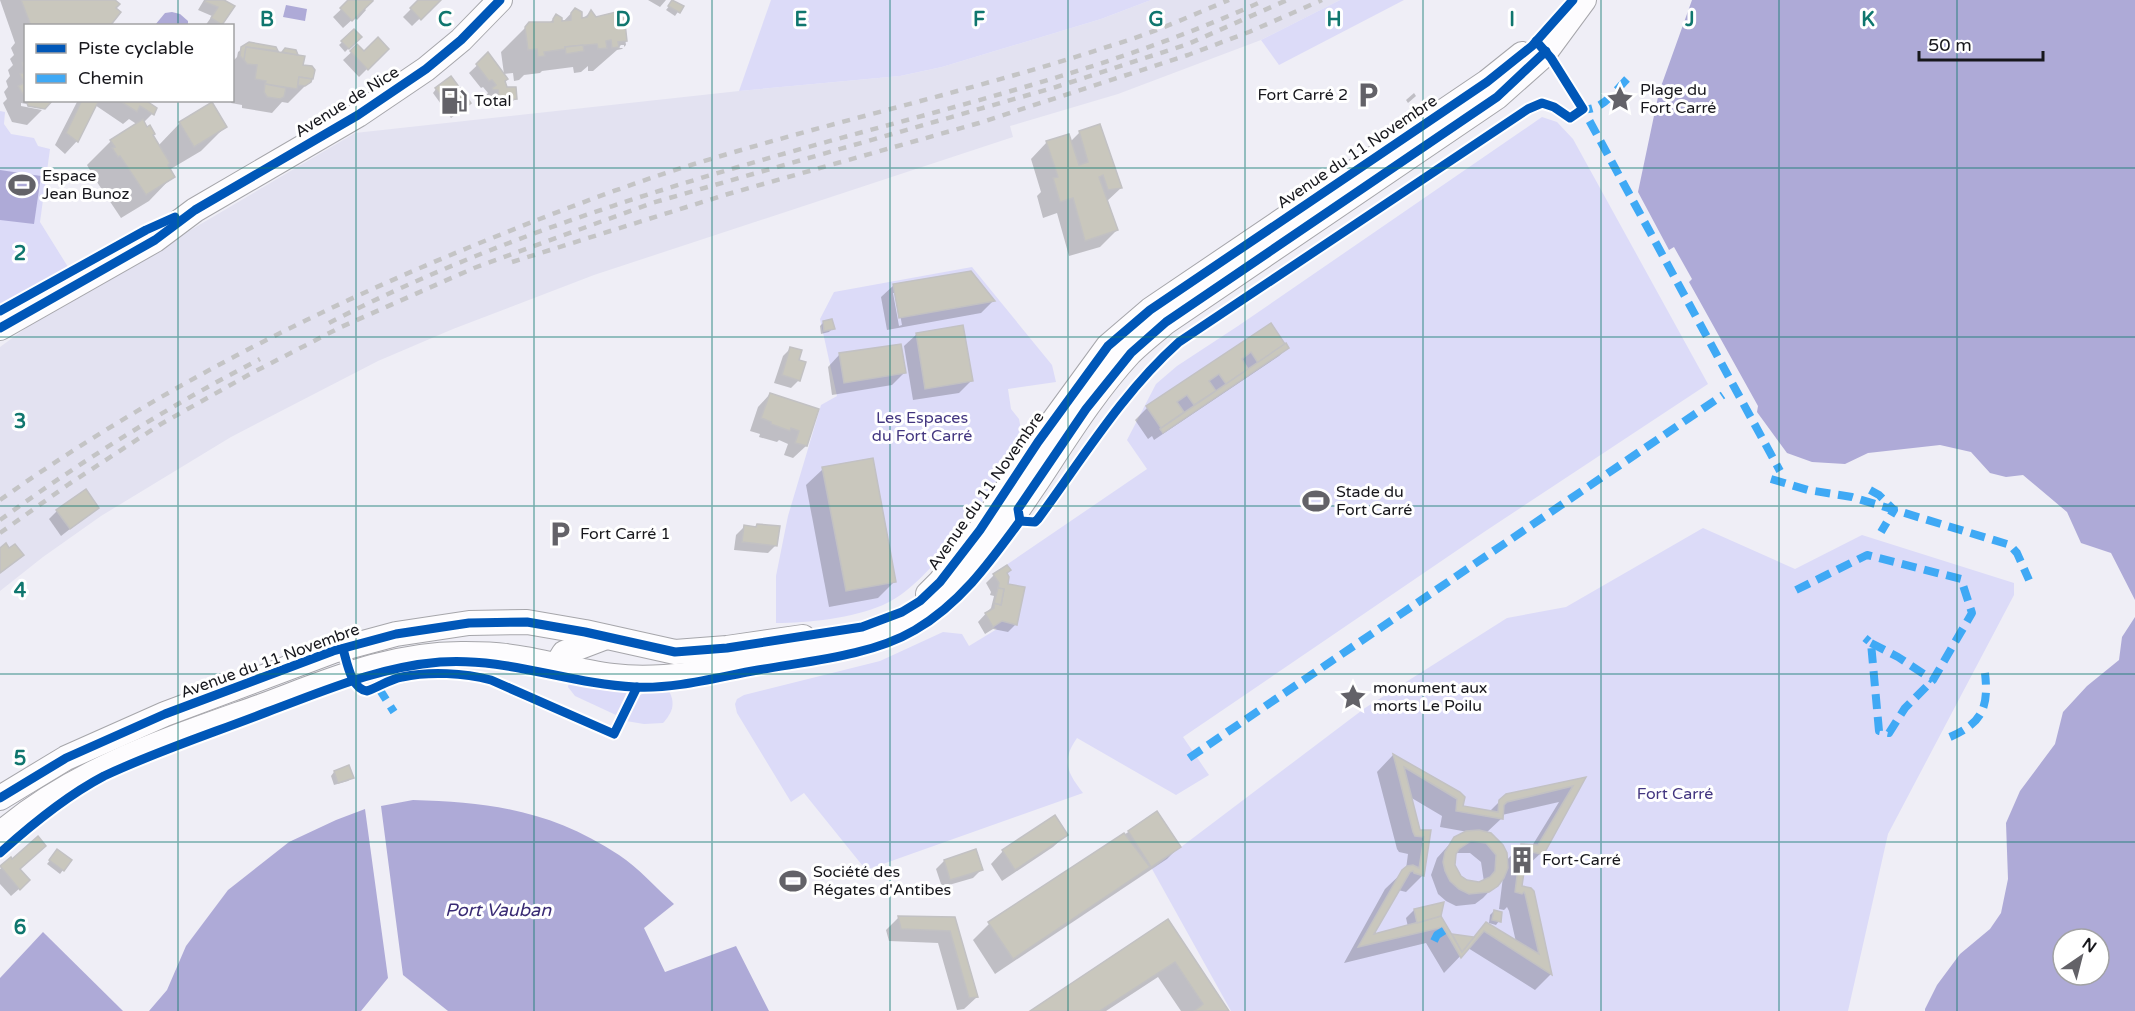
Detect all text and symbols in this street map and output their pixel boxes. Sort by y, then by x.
text: B [260,8,274,32]
text: C [438,8,452,32]
text: D [615,8,631,32]
text: E [795,8,808,32]
text: F [973,8,985,32]
text: G [1148,8,1164,32]
text: H [1326,8,1342,32]
text: I [1509,8,1515,32]
text: J [1684,8,1695,32]
text: K [1861,8,1875,32]
legend [24,24,234,102]
scale bar [1919,24,2044,62]
text: 50 m [1928,34,1972,56]
text: Piste cyclable [78,37,194,59]
street label: Avenue de Nice [291,62,403,142]
text: Chemin [78,67,144,89]
parking icon: Fort Carré 2 [1353,80,1383,110]
place label: Plage du Fort Carré [1640,80,1716,118]
place icon: Plage du Fort Carré [1605,84,1635,114]
place label: Fort Carré 2 [1257,85,1348,105]
fuel station icon: Total [439,86,469,116]
place label: Total [474,91,511,111]
street label: Avenue du 11 Novembre [1273,91,1441,213]
place label: Espace Jean Bunoz [42,166,130,204]
sports icon: Espace Jean Bunoz [7,170,37,200]
text: 2 [14,242,26,266]
park label: Les Espaces du Fort Carré [872,408,972,446]
street label: Avenue du 11 Novembre [924,408,1048,574]
text: 3 [14,410,26,434]
place label: Stade du Fort Carré [1336,482,1412,520]
sports icon: Stade du Fort Carré [1301,486,1331,516]
parking icon: Fort Carré 1 [545,519,575,549]
place label: Fort Carré 1 [580,524,671,544]
text: 4 [14,579,27,603]
street label: Avenue du 11 Novembre [178,619,362,703]
place label: monument aux morts Le Poilu [1373,678,1488,716]
place icon: monument aux morts Le Poilu [1338,682,1368,712]
text: 5 [14,747,26,771]
park label: Fort Carré [1637,784,1713,804]
building icon: Fort-Carré [1507,845,1537,875]
place label: Fort-Carré [1542,850,1621,870]
place label: Société des Régates d'Antibes [813,862,951,900]
sports icon: Société des Régates d'Antibes [778,866,808,896]
water label: Port Vauban [445,899,552,921]
text: 6 [14,916,26,940]
north arrow [2051,927,2111,987]
text: N [2078,934,2100,957]

